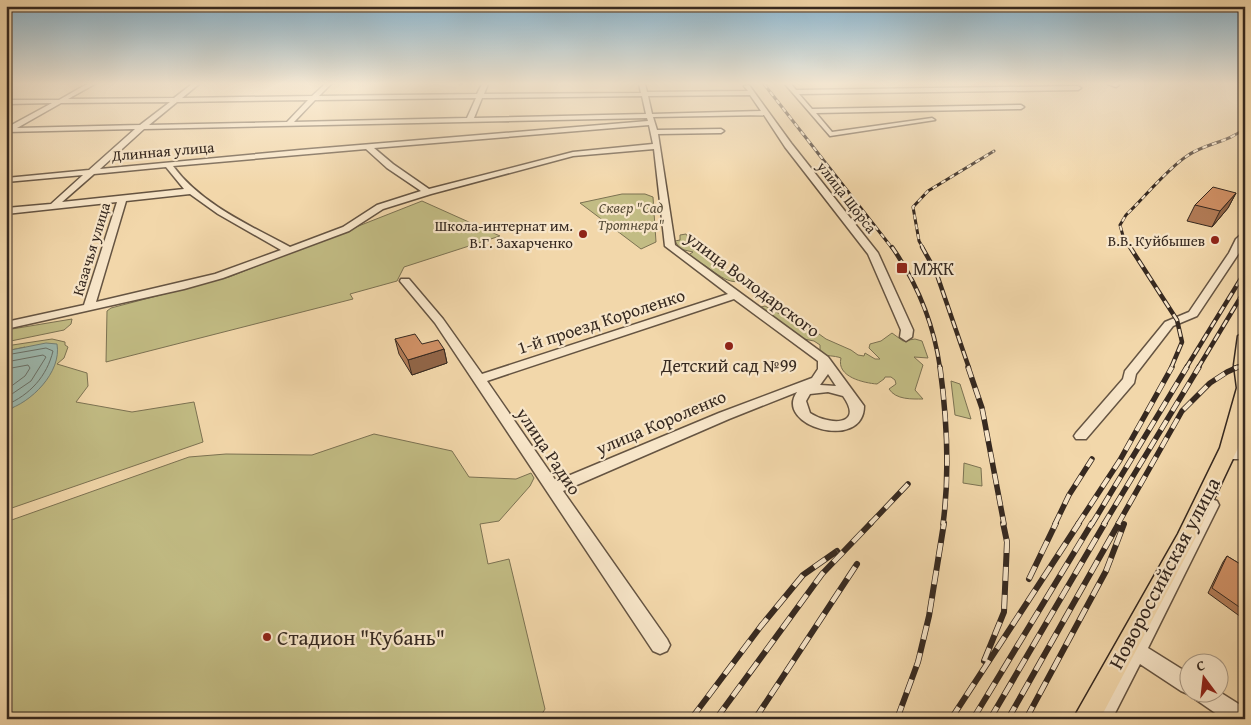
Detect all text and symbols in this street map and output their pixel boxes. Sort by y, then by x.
street label: Длинная улица [110,136,216,166]
street label: улица Щорса [812,156,882,238]
park label: Сквер "Сад Тротнера" [598,197,664,235]
street label: Казачья улица [67,199,115,298]
place label: Школа-интернат им. В.Г. Захарченко [435,215,573,253]
street label: улица Володарского [679,224,826,344]
marker: Школа-интернат им. В.Г. Захарченко [577,228,589,240]
place label: В.В. Куйбышев [1108,230,1205,251]
marker: В.В. Куйбышев [1209,234,1221,246]
place label: МЖК [913,255,954,282]
marker: МЖК [895,261,909,275]
street label: 1-й проезд Короленко [514,281,688,361]
marker: Детский сад №99 [723,340,735,352]
place label: Детский сад №99 [660,352,797,379]
street label: улица Короленко [591,382,730,462]
street label: улица Радио [509,401,588,500]
street label: Новороссийская улица [1100,471,1228,675]
place label: Стадион "Кубань" [277,622,445,653]
marker: Стадион "Кубань" [261,631,273,643]
north arrow [1178,652,1228,702]
text: С [1194,655,1207,676]

